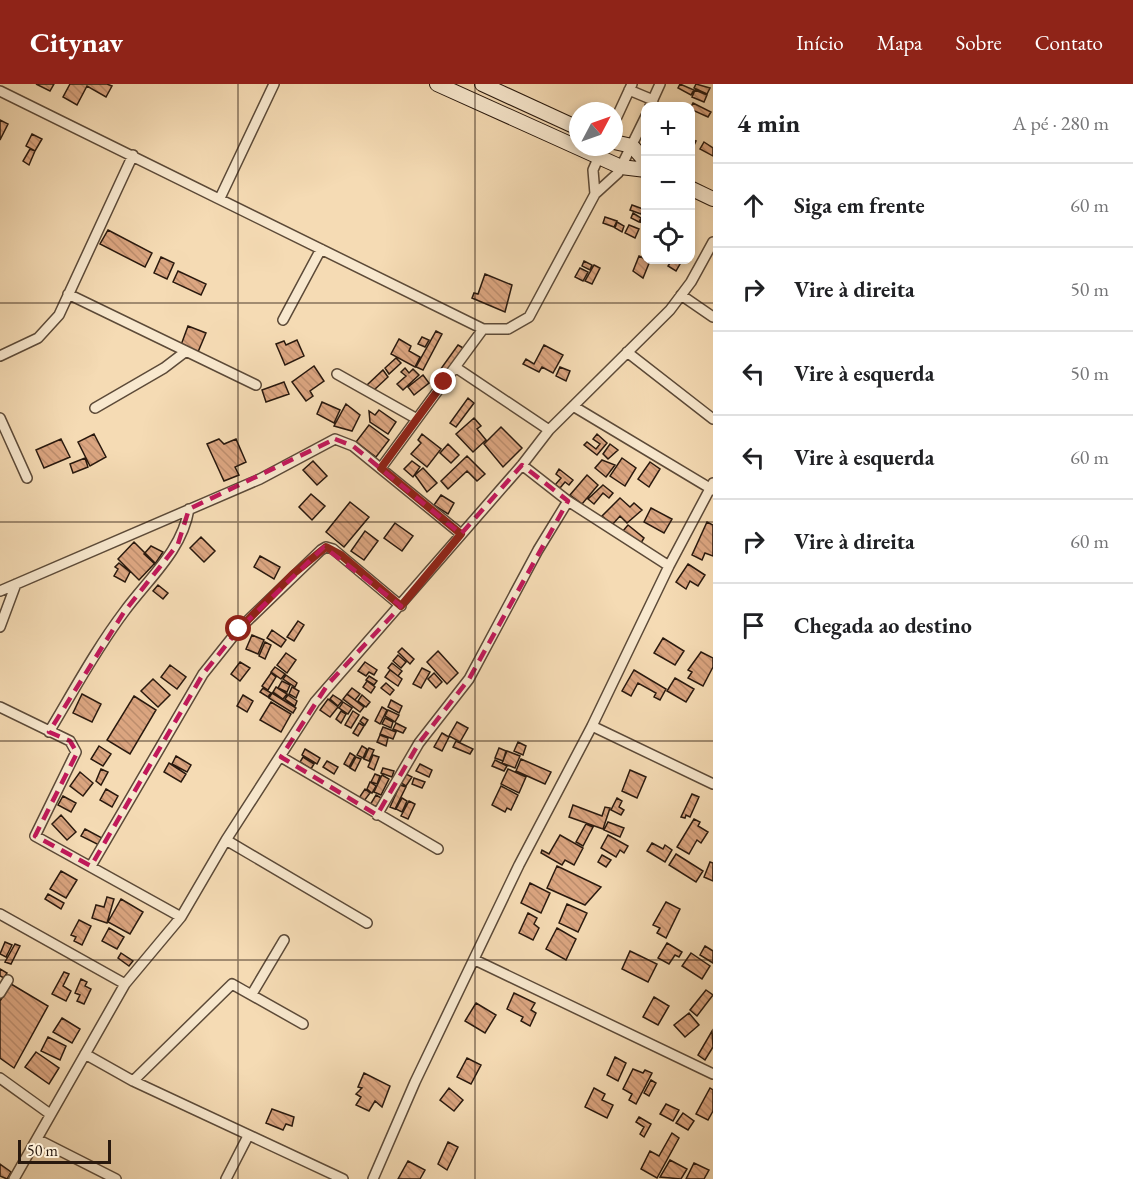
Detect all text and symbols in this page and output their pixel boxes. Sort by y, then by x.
text: Citynav [30,24,123,60]
text: Início [796,29,844,56]
text: Mapa [877,29,922,56]
text: Sobre [955,29,1002,56]
text: Contato [1035,29,1103,56]
north arrow [569,102,623,156]
map controls [641,102,695,264]
button: + [641,102,695,156]
text: 4 min [737,106,800,140]
text: A pé · 280 m [1013,110,1109,136]
button: − [641,156,695,210]
icon: ahead [737,189,770,222]
text: Siga em frente [794,191,925,220]
text: 60 m [1070,192,1109,218]
button: locate [641,210,695,264]
icon: right [737,273,770,306]
text: Vire à direita [794,275,915,304]
text: 50 m [1070,276,1109,302]
icon: left [737,357,770,390]
text: Vire à esquerda [794,359,934,388]
text: 50 m [1070,360,1109,386]
route end [430,368,456,394]
icon: left [737,441,770,474]
text: Vire à esquerda [794,443,934,472]
text: 60 m [1070,444,1109,470]
icon: right [737,525,770,558]
text: Vire à direita [794,527,915,556]
text: 60 m [1070,528,1109,554]
icon: arrive [737,609,770,642]
text: Chegada ao destino [794,611,972,640]
route start [225,615,251,641]
scale bar [18,1137,111,1164]
text: 50 m [27,1140,58,1161]

